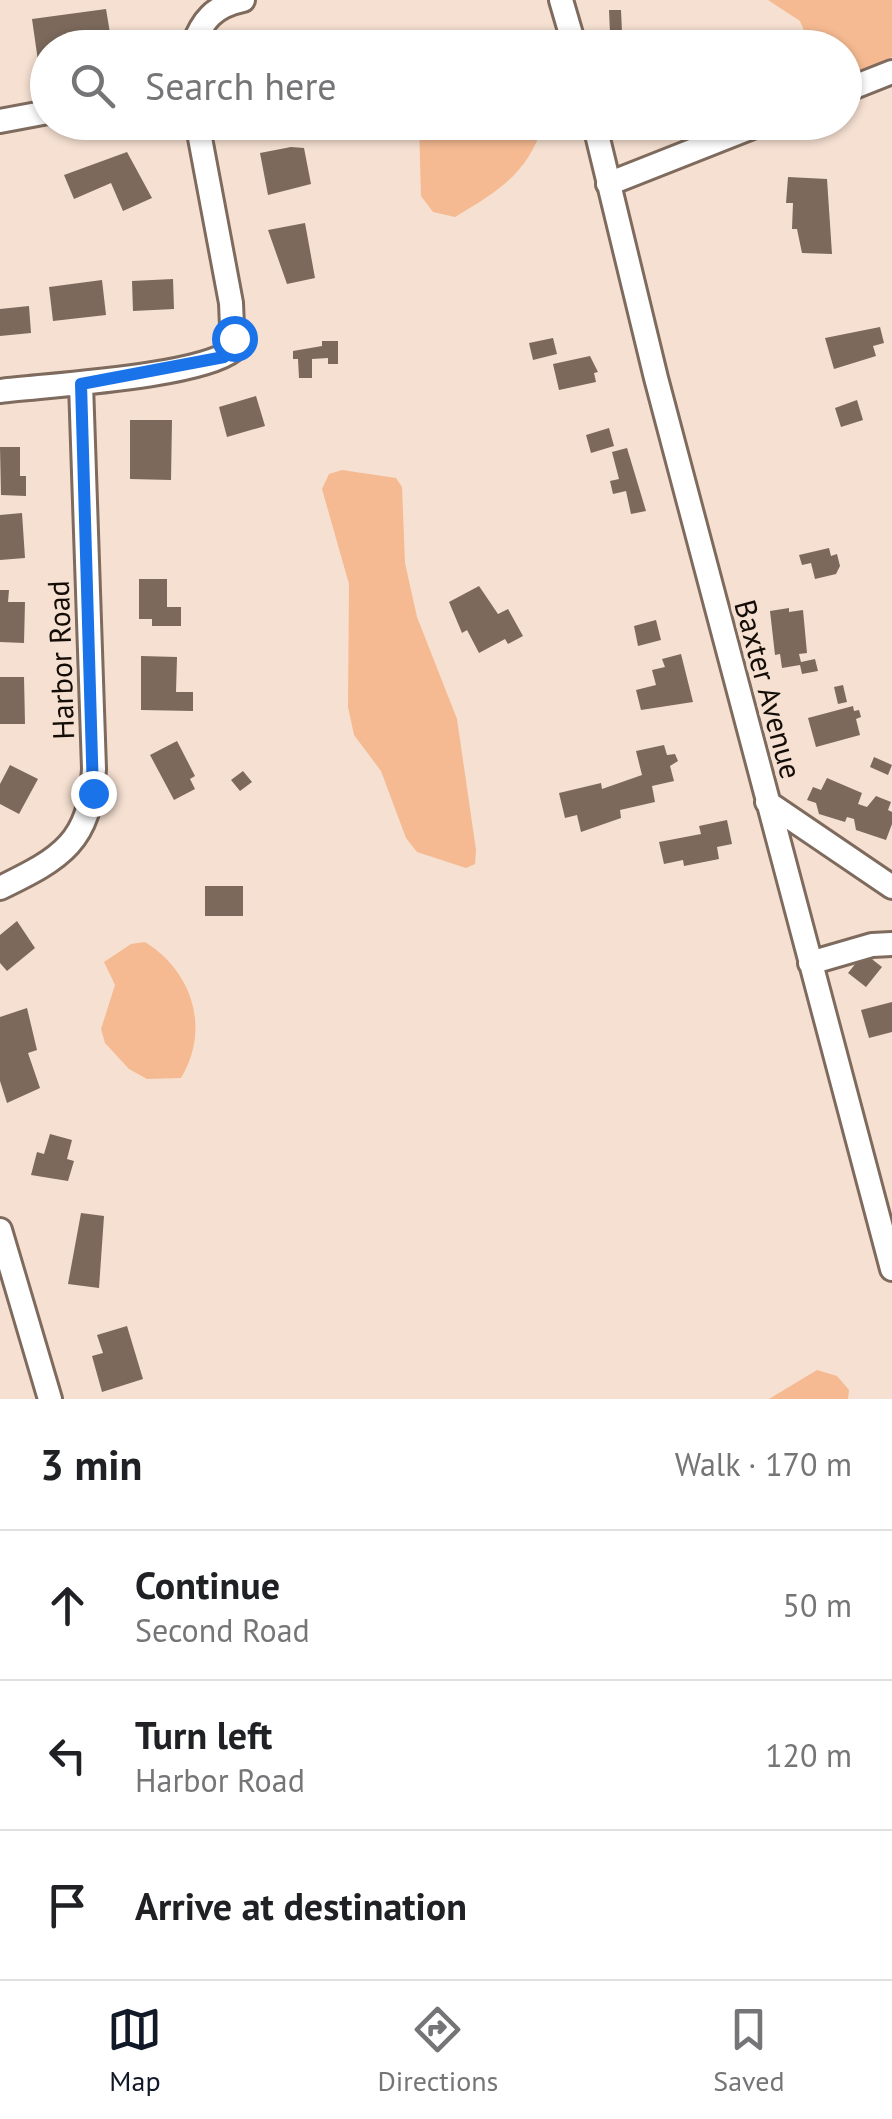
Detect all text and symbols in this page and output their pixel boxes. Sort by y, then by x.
search box [30,30,862,140]
icon: search [65,58,120,113]
text: Search here [145,61,337,110]
route start [212,316,258,362]
street label: Harbor Road [38,580,82,740]
street label: Baxter Avenue [726,595,812,783]
route end [71,771,117,817]
text: 3 min [40,1437,142,1492]
text: Walk · 170 m [675,1443,852,1485]
text: Continue [135,1560,280,1609]
icon: ahead [40,1578,95,1633]
text: 50 m [783,1584,852,1626]
text: Second Road [135,1609,310,1651]
text: Turn left [135,1710,272,1759]
icon: left [40,1728,95,1783]
text: 120 m [765,1734,852,1776]
text: Harbor Road [135,1759,305,1801]
icon: arrive [40,1878,95,1933]
text: Arrive at destination [135,1881,467,1930]
tab: Map [107,2002,162,2099]
tab: Directions [377,2002,498,2099]
tab: Saved [713,2002,785,2099]

